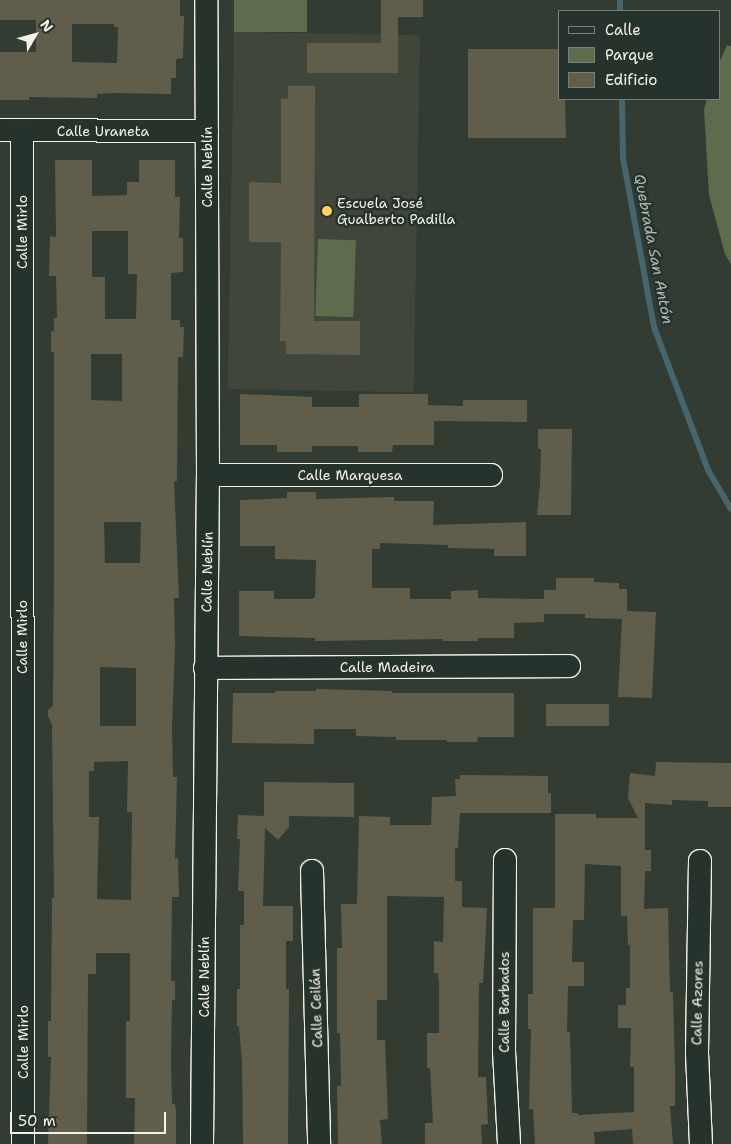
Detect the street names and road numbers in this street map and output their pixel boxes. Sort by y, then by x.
street label: Calle Uraneta [57,123,149,139]
street label: Calle Neblín [199,126,215,208]
street label: Calle Mirlo [14,195,30,269]
street label: Calle Marquesa [297,467,403,483]
street label: Calle Neblín [198,531,216,613]
street label: Calle Mirlo [14,600,30,674]
street label: Calle Madeira [340,659,434,675]
street label: Calle Neblín [196,936,212,1018]
street label: Calle Barbados [496,951,512,1053]
street label: Calle Azores [688,961,706,1045]
street label: Calle Ceilán [306,968,326,1048]
street label: Calle Mirlo [15,1005,31,1079]

